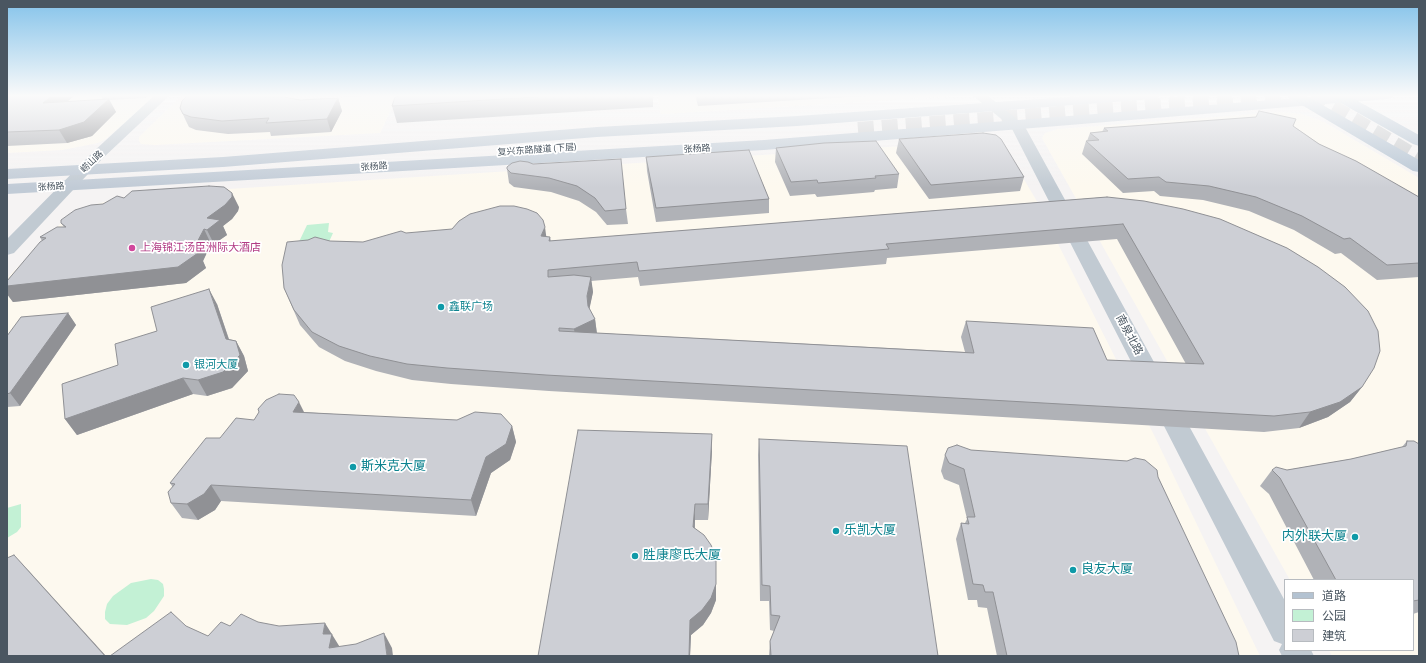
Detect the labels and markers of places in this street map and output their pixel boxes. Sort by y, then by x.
place label: 上海锦江汤臣洲际大酒店 [140,241,261,255]
marker: 上海锦江汤臣洲际大酒店 [127,243,137,253]
place label: 鑫联广场 [449,300,493,314]
marker: 鑫联广场 [436,302,446,312]
place label: 银河大厦 [194,358,238,372]
marker: 银河大厦 [181,360,191,370]
place label: 斯米克大厦 [361,459,426,475]
marker: 斯米克大厦 [348,462,358,472]
place label: 乐凯大厦 [844,523,896,539]
marker: 乐凯大厦 [831,526,841,536]
place label: 内外联大厦 [1282,529,1347,545]
marker: 内外联大厦 [1350,532,1360,542]
place label: 胜康廖氏大厦 [643,548,721,564]
marker: 胜康廖氏大厦 [630,551,640,561]
place label: 良友大厦 [1081,562,1133,578]
marker: 良友大厦 [1068,565,1078,575]

